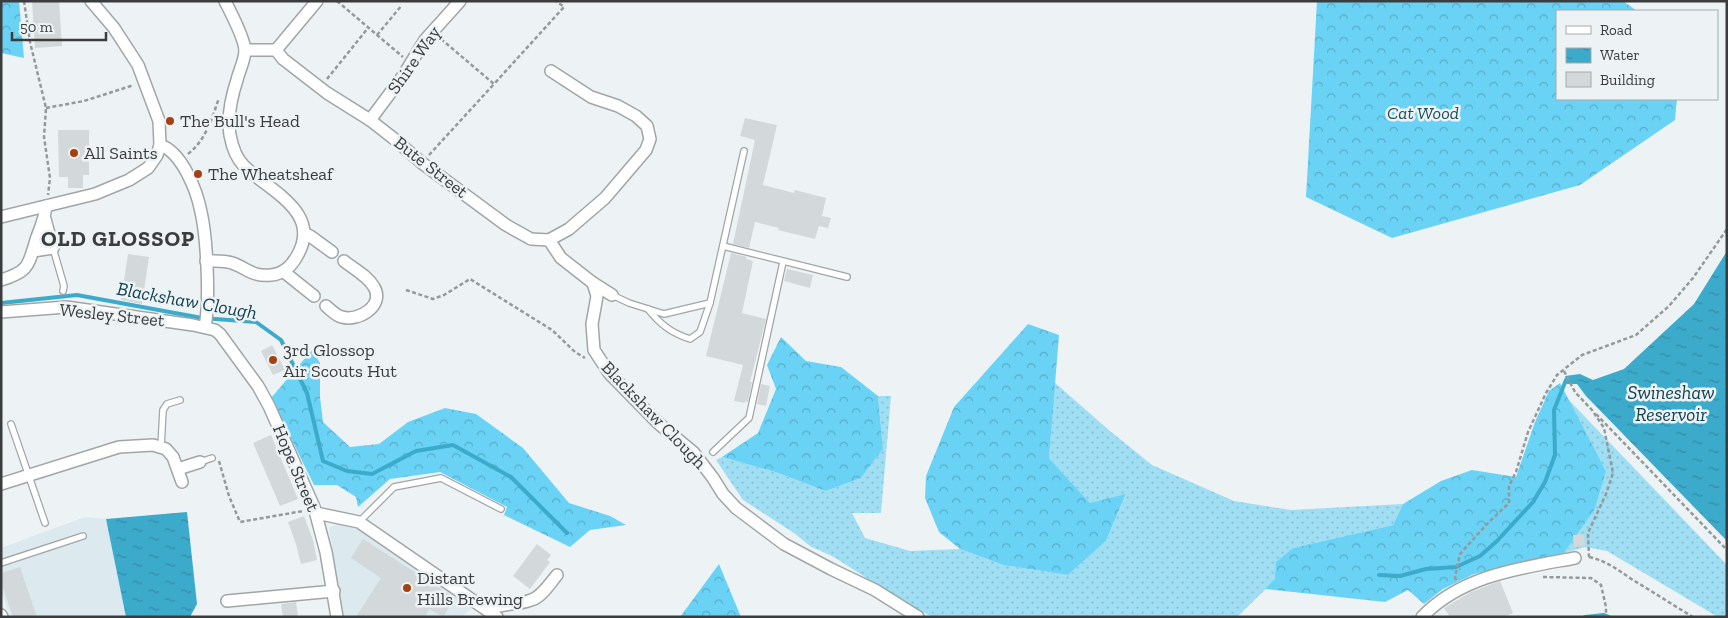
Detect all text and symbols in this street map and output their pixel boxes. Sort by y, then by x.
scale bar [12,10,106,42]
legend [1556,10,1718,100]
text: 50 m [20,18,53,36]
street label: Shire Way [383,21,446,98]
text: Road [1600,21,1633,39]
text: Water [1600,46,1640,64]
text: Building [1600,71,1655,89]
park label: Cat Wood [1387,102,1459,124]
place label: The Bull's Head [180,110,300,132]
marker: The Bull's Head [164,115,176,127]
street label: Bute Street [390,131,473,203]
place label: All Saints [84,142,158,164]
marker: All Saints [68,147,80,159]
place label: The Wheatsheaf [208,163,334,185]
marker: The Wheatsheaf [192,168,204,180]
district label: OLD GLOSSOP [41,225,195,252]
water label: Blackshaw Clough [115,277,259,324]
street label: Wesley Street [58,299,166,331]
place label: 3rd Glossop Air Scouts Hut [283,339,397,382]
marker: 3rd Glossop Air Scouts Hut [267,354,279,366]
street label: Blackshaw Clough [597,357,711,473]
water label: Swineshaw Reservoir [1627,381,1715,426]
street label: Hope Street [268,421,324,515]
place label: Distant Hills Brewing [417,567,523,610]
marker: Distant Hills Brewing [401,582,413,594]

